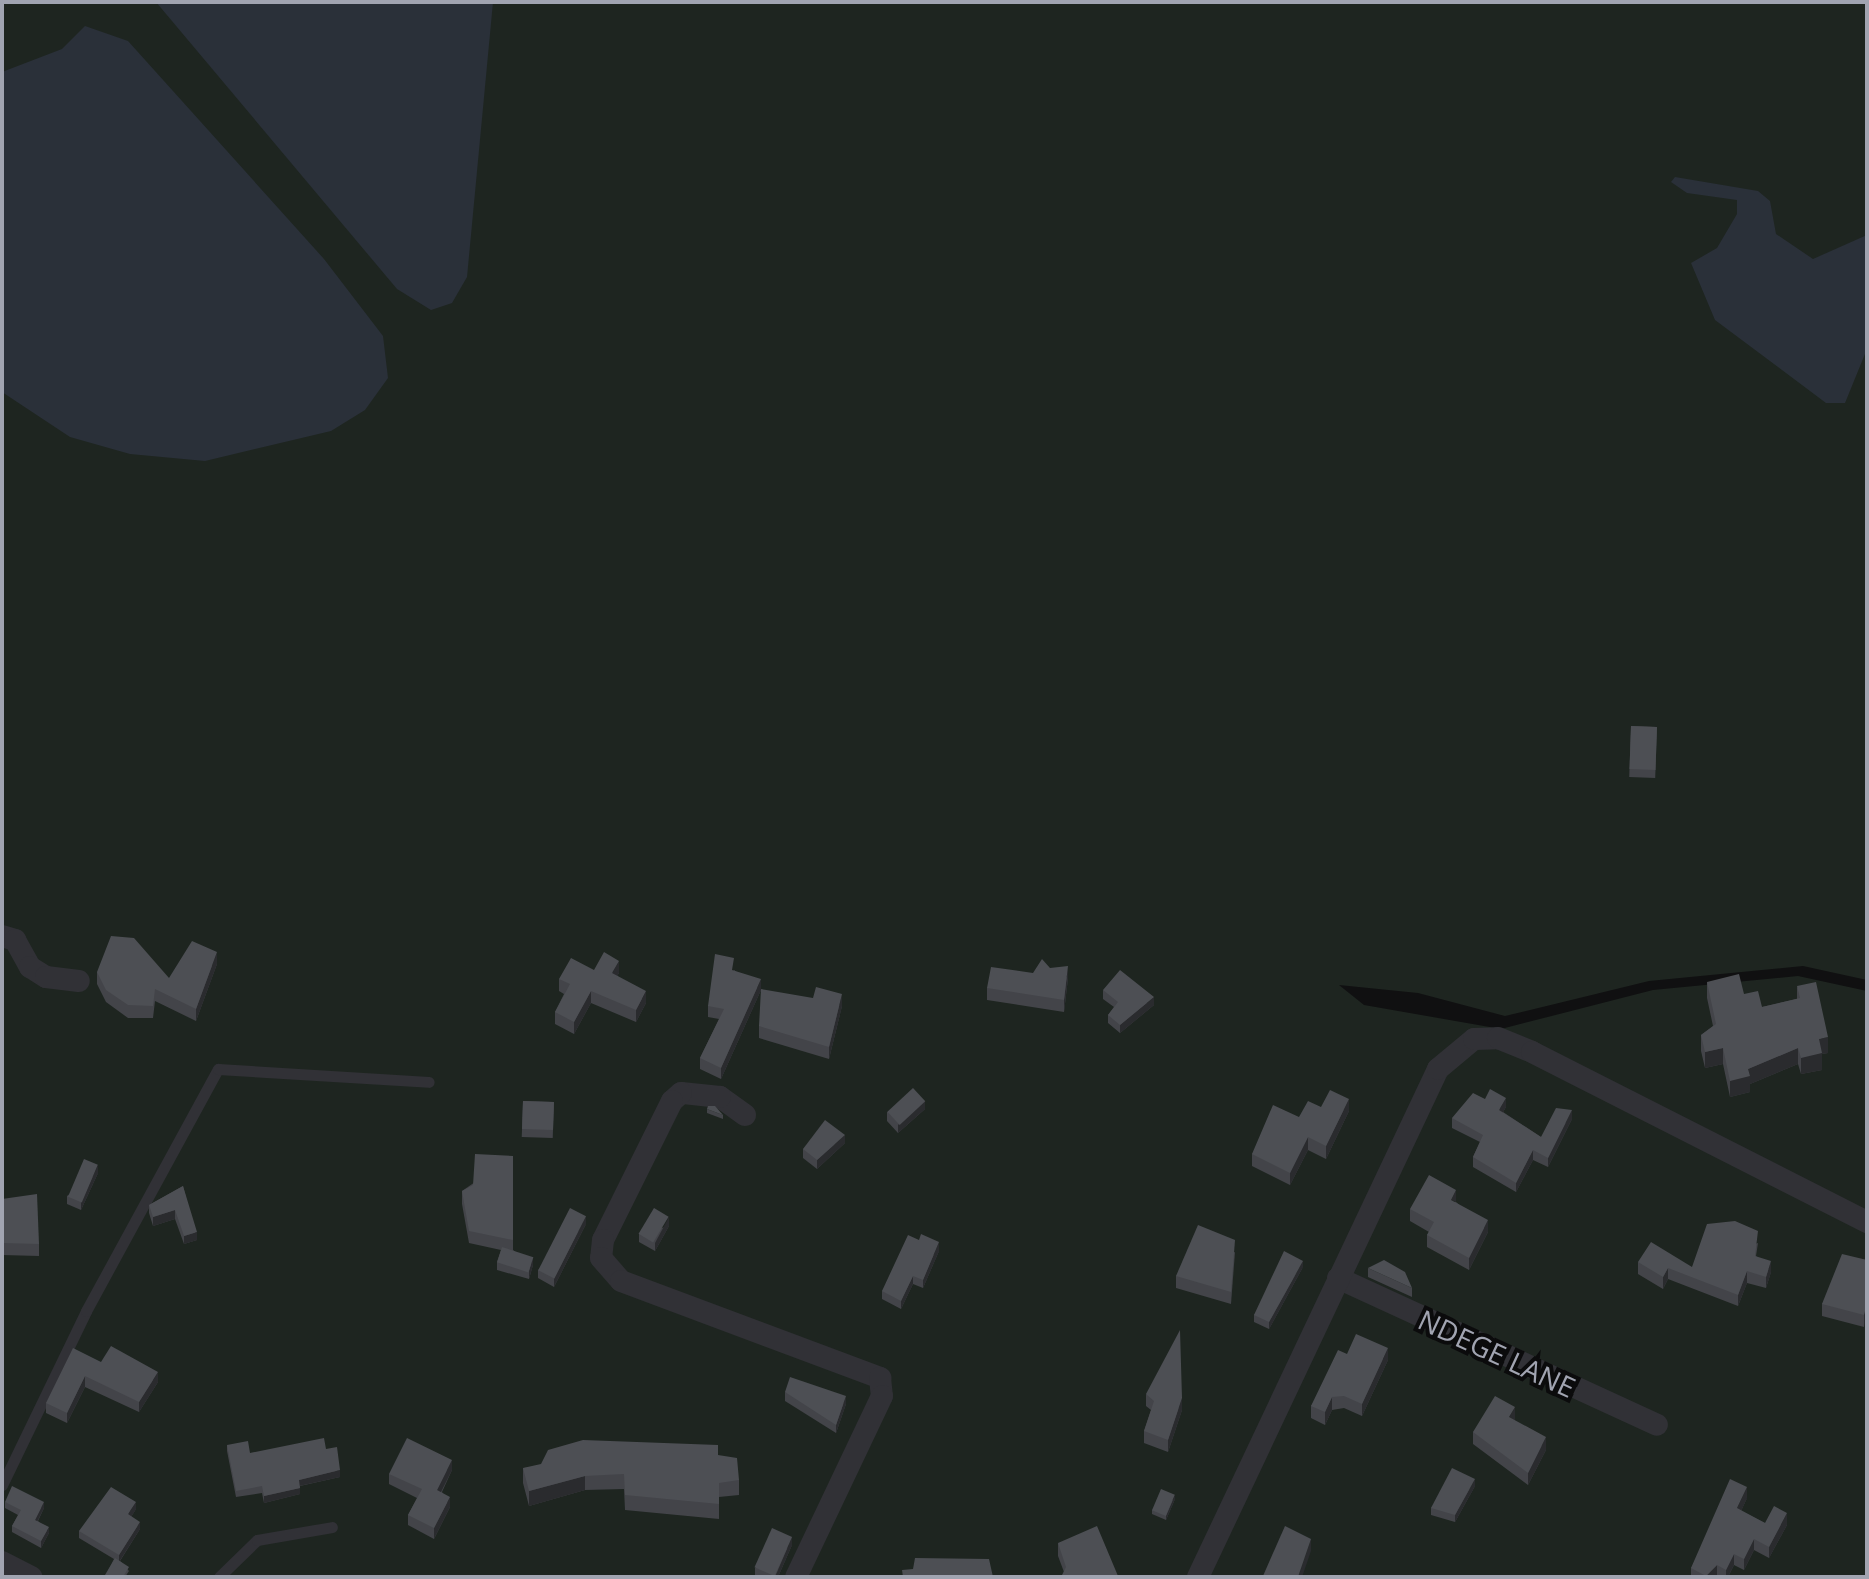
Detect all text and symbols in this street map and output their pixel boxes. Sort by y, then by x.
street label: NDEGE LANE [1413,1302,1581,1404]

